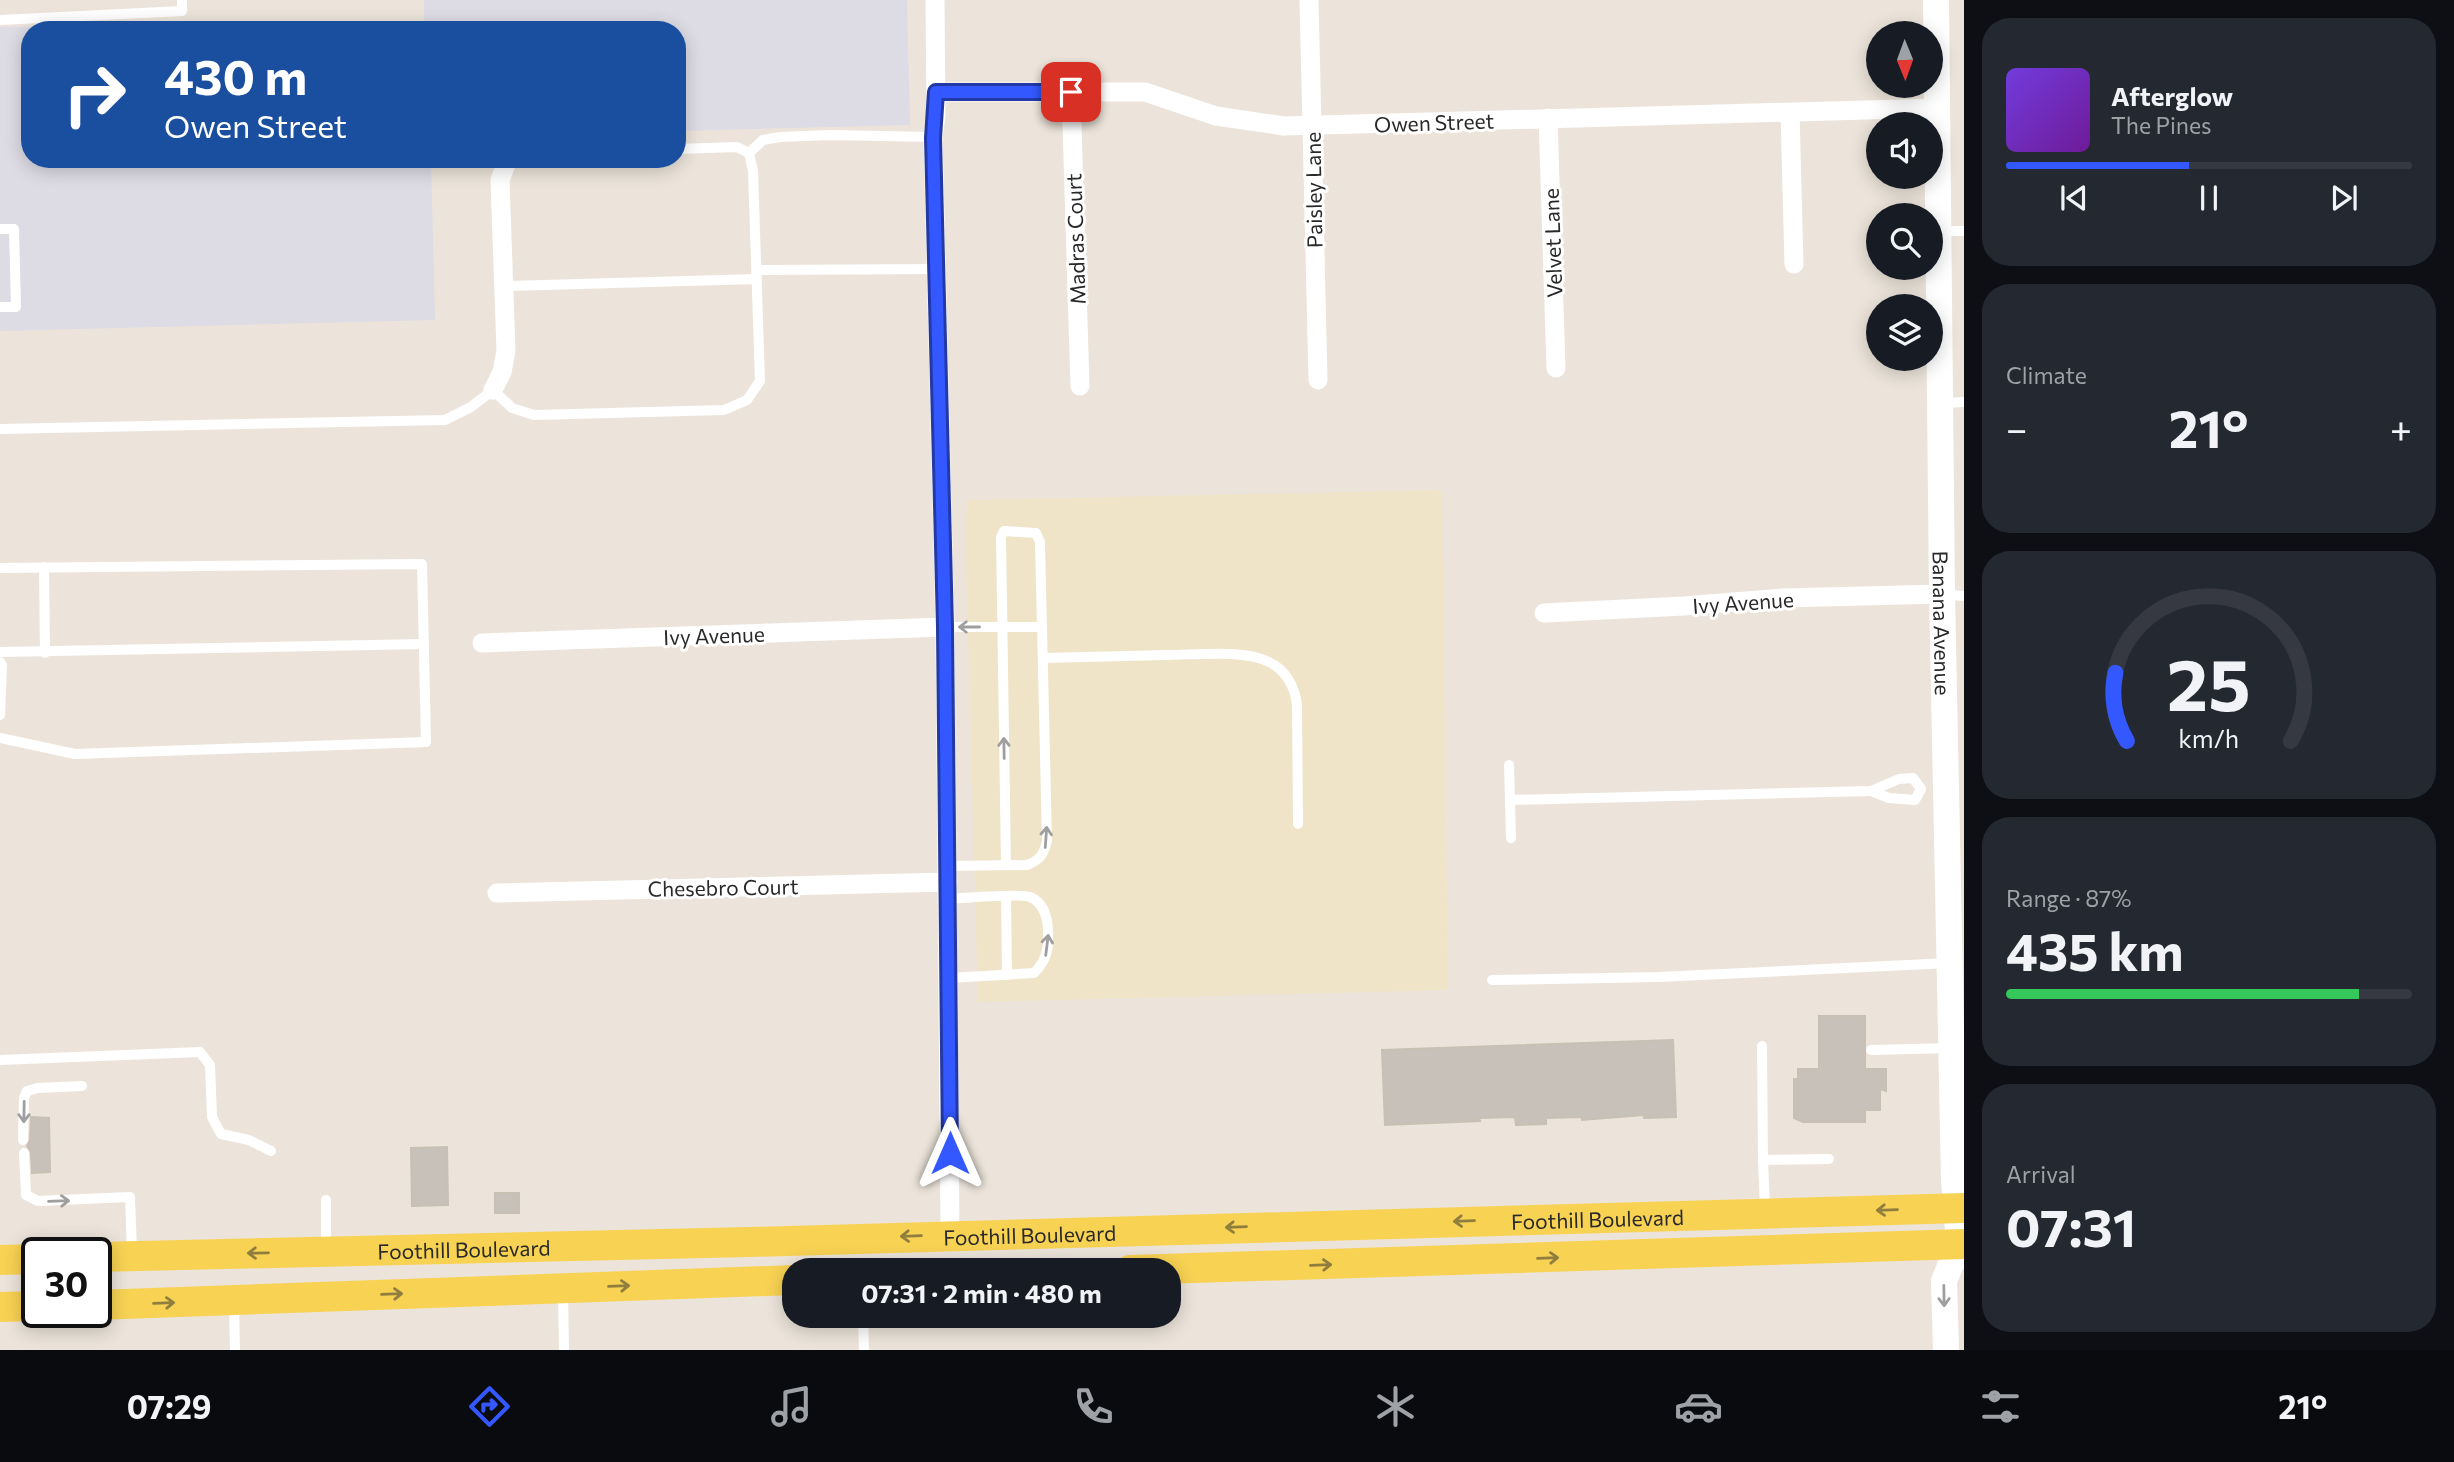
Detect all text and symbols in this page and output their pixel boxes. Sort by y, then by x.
north arrow [1866,21,1942,98]
map controls [1866,21,1943,371]
text: 430 m [164,45,307,105]
icon: right [49,49,140,140]
pin [1041,62,1101,122]
icon: arrive [1052,73,1090,111]
text: Afterglow [2111,80,2233,111]
text: Owen Street [164,105,347,145]
street label: Owen Street [1374,107,1494,137]
text: The Pines [2111,111,2212,139]
button: sound [1866,112,1943,189]
street label: Paisley Lane [1299,132,1327,248]
street label: Madras Court [1060,173,1090,305]
icon: previous [2055,179,2093,217]
icon: pause [2190,179,2228,217]
icon: next [2325,179,2363,217]
street label: Velvet Lane [1538,188,1566,298]
button: search [1866,203,1943,280]
button: layers [1866,294,1943,371]
text: Climate [2006,361,2087,389]
text: 21° [2169,395,2248,459]
text: − [2006,404,2028,451]
text: + [2390,404,2412,451]
street label: Banana Avenue [1929,551,1957,696]
street label: Ivy Avenue [1691,586,1795,618]
one-way arrow [958,620,981,634]
street label: Ivy Avenue [663,621,765,649]
text: 25 [2167,637,2251,726]
text: km/h [2179,723,2239,753]
one-way arrow [997,737,1011,760]
one-way arrow [1040,826,1053,849]
street label: Chesebro Court [647,873,799,901]
text: Range · 87% [2006,884,2131,912]
text: 435 km [2006,918,2184,982]
one-way arrow [1040,934,1053,957]
one-way arrow [17,1100,31,1123]
position arrow [913,1116,987,1190]
text: Arrival [2006,1160,2076,1188]
one-way arrow [47,1194,70,1207]
text: 07:31 [2006,1194,2136,1258]
street label: Foothill Boulevard [1511,1203,1684,1233]
one-way arrow [1876,1203,1899,1216]
one-way arrow [1452,1215,1475,1228]
street label: Foothill Boulevard [943,1219,1117,1249]
one-way arrow [1225,1221,1248,1234]
one-way arrow [900,1230,923,1243]
street label: Foothill Boulevard [377,1234,551,1263]
speed limit sign: 30 [21,1237,112,1328]
one-way arrow [247,1247,270,1260]
one-way arrow [1536,1252,1559,1265]
one-way arrow [1309,1258,1332,1272]
text: 07:31 · 2 min · 480 m [861,1277,1102,1308]
one-way arrow [607,1279,630,1292]
one-way arrow [1938,1284,1951,1307]
one-way arrow [380,1288,403,1301]
one-way arrow [153,1296,176,1309]
icon: directions [465,1382,514,1431]
icon: music [767,1382,816,1431]
icon: phone [1069,1382,1118,1431]
icon: climate [1371,1382,1420,1431]
icon: car [1674,1382,1723,1431]
icon: filters [1976,1382,2025,1431]
text: 07:29 [127,1386,211,1426]
text: 21° [2278,1386,2327,1426]

